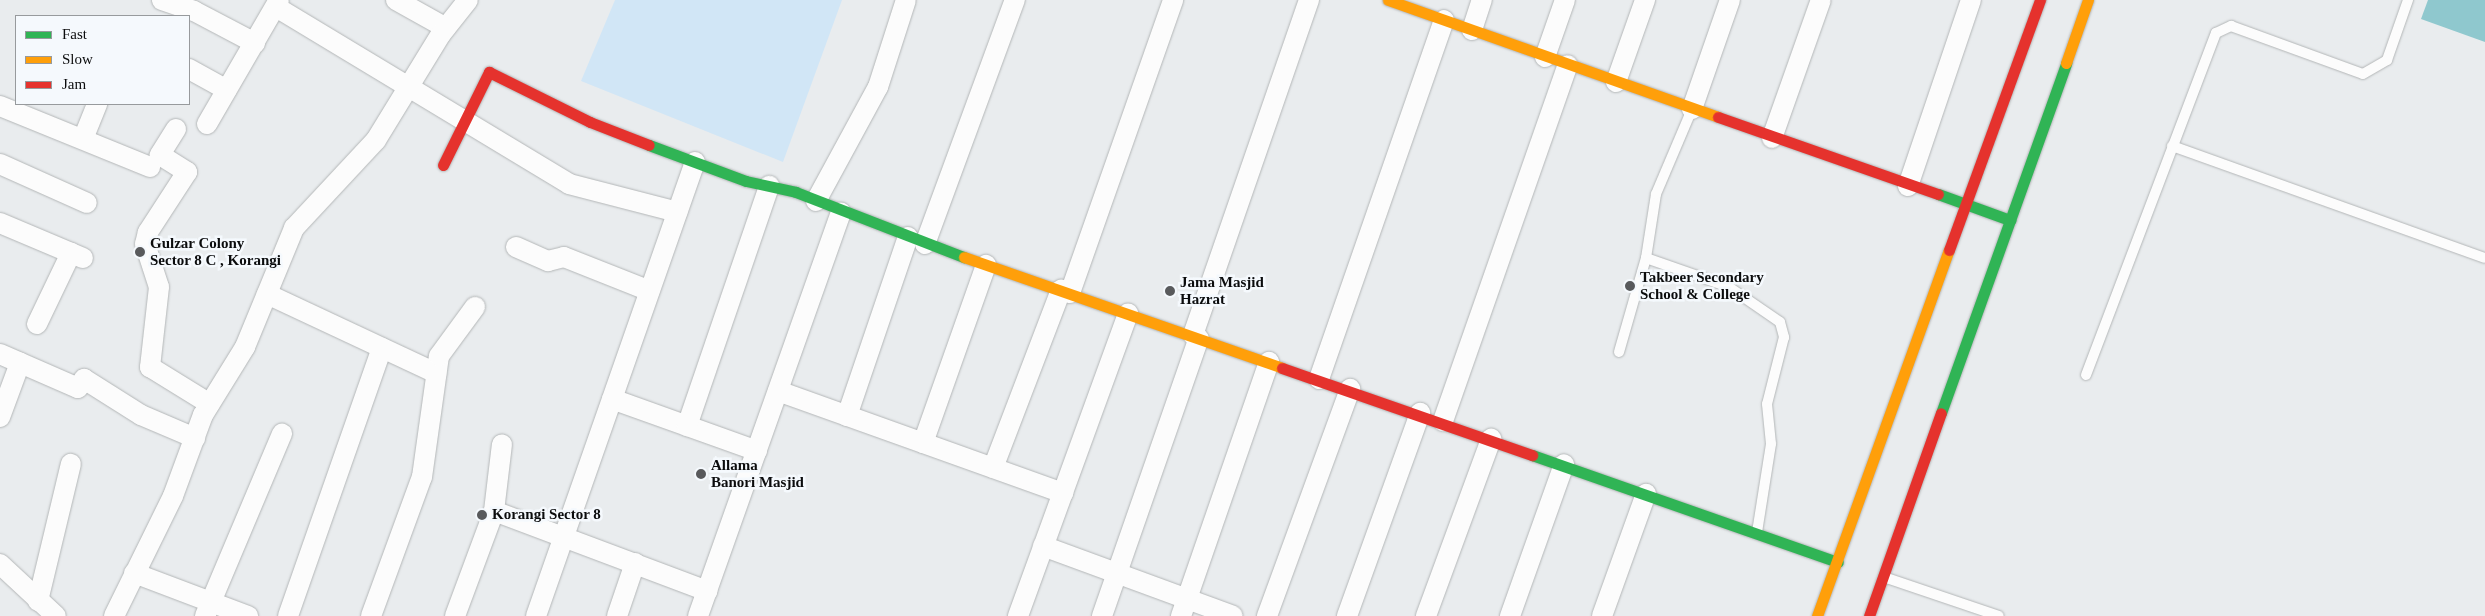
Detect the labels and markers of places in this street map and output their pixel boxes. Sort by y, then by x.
place label: Gulzar Colony Sector 8 C , Korangi [150,234,281,269]
marker: Gulzar Colony Sector 8 C , Korangi [134,246,146,258]
place label: Takbeer Secondary School & College [1640,268,1764,303]
place label: Jama Masjid Hazrat [1180,273,1264,308]
marker: Takbeer Secondary School & College [1624,280,1636,292]
marker: Jama Masjid Hazrat [1164,285,1176,297]
place label: Allama Banori Masjid [711,456,804,491]
marker: Allama Banori Masjid [695,468,707,480]
place label: Korangi Sector 8 [492,506,601,524]
marker: Korangi Sector 8 [476,509,488,521]

